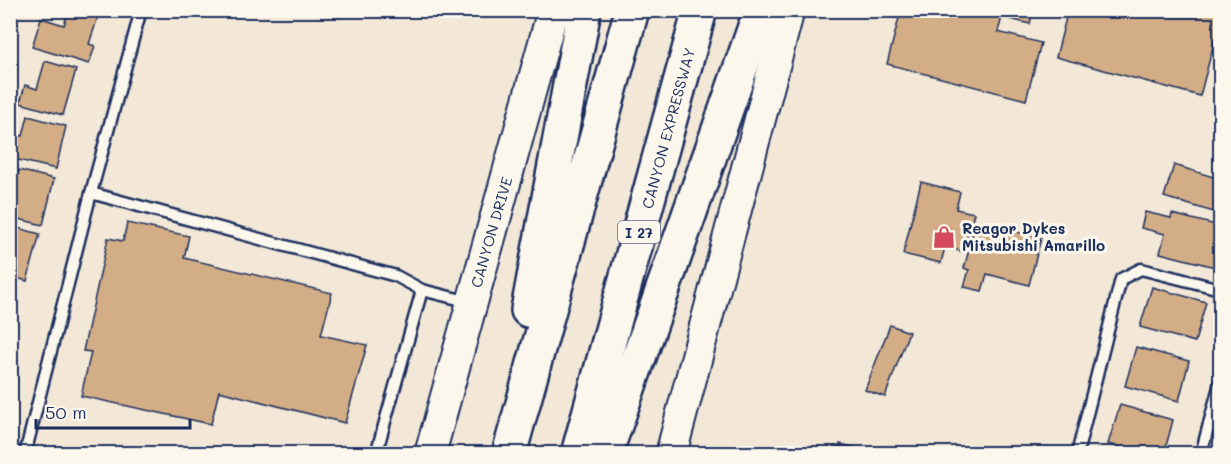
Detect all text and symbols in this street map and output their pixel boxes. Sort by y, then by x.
street label: CANYON EXPRESSWAY [637,45,699,211]
street label: CANYON DRIVE [466,174,516,290]
place label: Reagor Dykes Mitsubishi Amarillo [962,218,1105,255]
road number: I 27 [618,221,660,243]
shop icon: Reagor Dykes Mitsubishi Amarillo [931,224,957,250]
scale bar [36,392,190,430]
text: 50 m [45,400,87,424]

